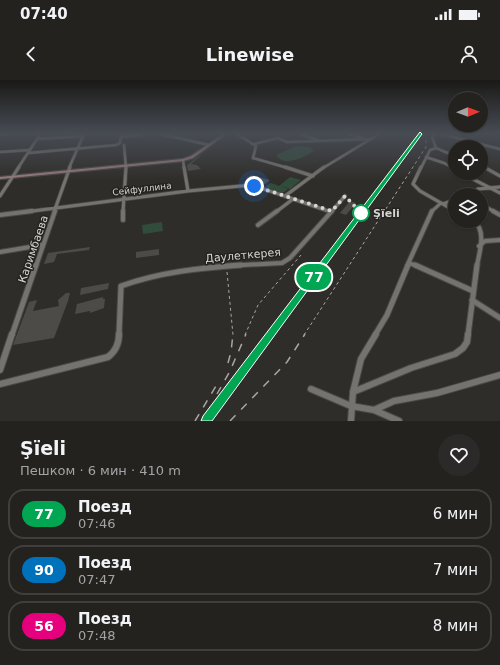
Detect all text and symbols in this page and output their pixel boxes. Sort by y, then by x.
text: 07:40 [20,5,68,23]
icon: back [20,43,42,65]
icon: person [458,43,480,65]
text: Linewise [206,44,294,65]
north arrow [448,92,488,132]
map controls [448,92,488,228]
button: locate [448,140,488,180]
your location [244,176,264,196]
street label: Сейфуллина [112,180,172,198]
button: layers [448,188,488,228]
marker: Şïeli [352,204,370,222]
place label: Şïeli [373,207,400,220]
street label: Каримбаева [16,214,51,285]
street label: Даулеткерея [205,246,281,265]
line badge: 77 [296,264,332,290]
text: 77 [304,269,324,285]
button: heart [438,434,480,476]
text: Şïeli [20,437,66,459]
text: Пешком · 6 мин · 410 m [20,463,181,478]
text: Поезд [78,498,132,516]
text: 6 мин [433,505,478,523]
text: 77 [34,506,54,522]
text: 07:46 [78,516,115,531]
text: Поезд [78,554,132,572]
text: 7 мин [433,561,478,579]
text: 90 [34,562,54,578]
text: 07:47 [78,572,115,587]
text: Поезд [78,610,132,628]
text: 8 мин [433,617,478,635]
text: 56 [34,618,54,634]
text: 07:48 [78,628,115,643]

